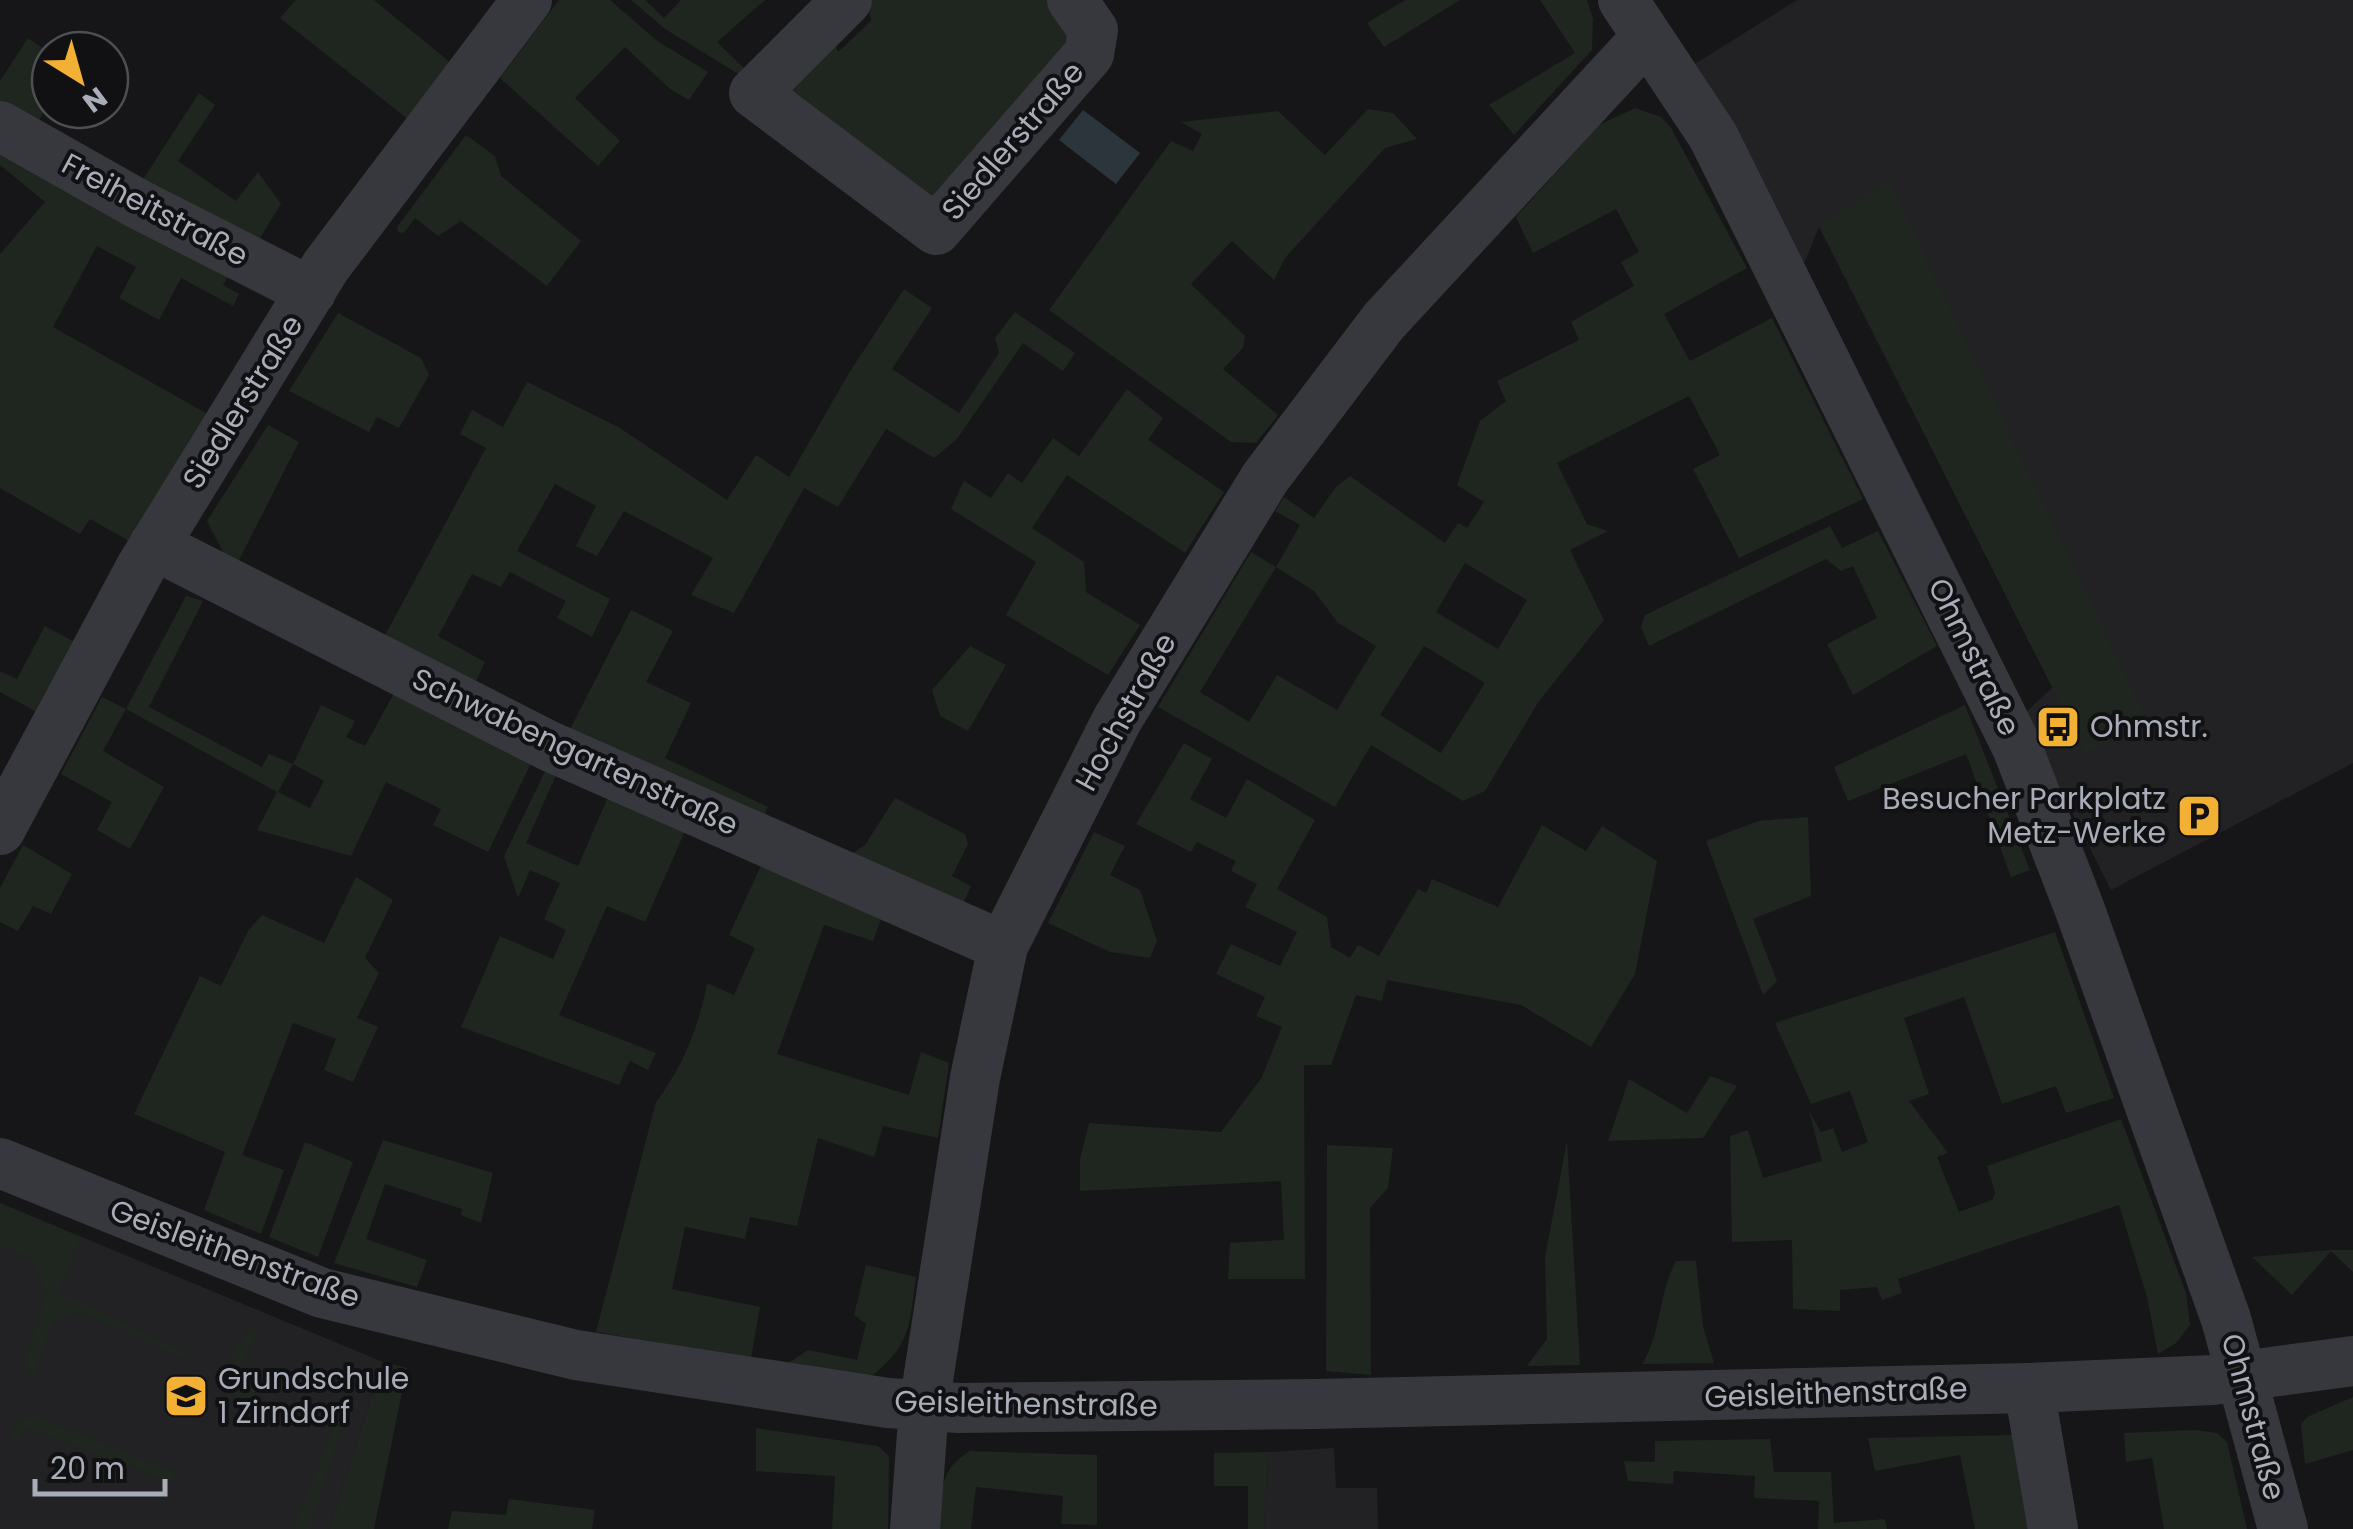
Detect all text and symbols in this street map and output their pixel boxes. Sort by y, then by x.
north arrow [30,30,130,130]
street label: Siedlerstraße [931,52,1094,230]
text: N [75,78,115,121]
street label: Freiheitstraße [54,142,256,277]
street label: Siedlerstraße [172,306,313,497]
street label: Ohmstraße [1918,571,2031,743]
street label: Hochstraße [1064,625,1187,798]
street label: Schwabengartenstraße [405,657,745,846]
bus stop icon: Ohmstr. [2035,704,2081,750]
place label: Ohmstr. [2090,705,2208,748]
place label: Besucher Parkplatz Metz-Werke [1882,777,2166,854]
parking icon: Besucher Parkplatz Metz-Werke [2176,793,2222,839]
street label: Geisleithenstraße [104,1188,366,1319]
street label: Ohmstraße [2211,1329,2296,1505]
place label: Grundschule 1 Zirndorf [218,1357,409,1434]
street label: Geisleithenstraße [1704,1366,1968,1419]
school or university icon: Grundschule 1 Zirndorf [163,1373,209,1419]
street label: Geisleithenstraße [894,1380,1158,1427]
scale bar [35,1434,165,1496]
text: 20 m [50,1447,125,1490]

